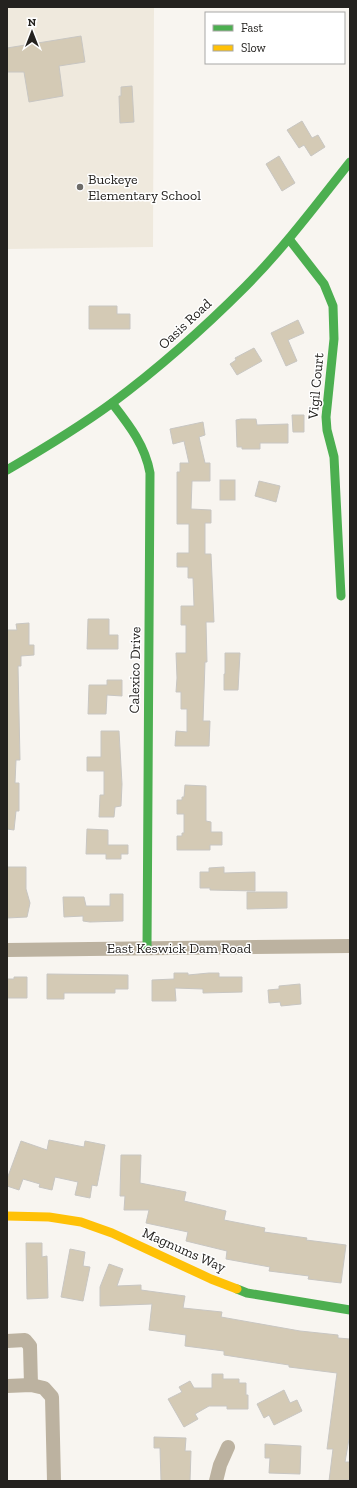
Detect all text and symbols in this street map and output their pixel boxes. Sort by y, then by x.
north arrow [12,12,52,52]
legend [205,12,345,64]
text: N [28,16,37,29]
text: Fast [241,21,264,35]
text: Slow [241,41,267,55]
place label: Buckeye Elementary School [88,171,201,204]
marker: Buckeye Elementary School [75,182,85,192]
street label: Oasis Road [155,295,215,353]
street label: Vigil Court [305,351,327,421]
street label: Calexico Drive [126,626,144,714]
street label: East Keswick Dam Road [107,940,252,957]
street label: Magnums Way [140,1224,229,1276]

